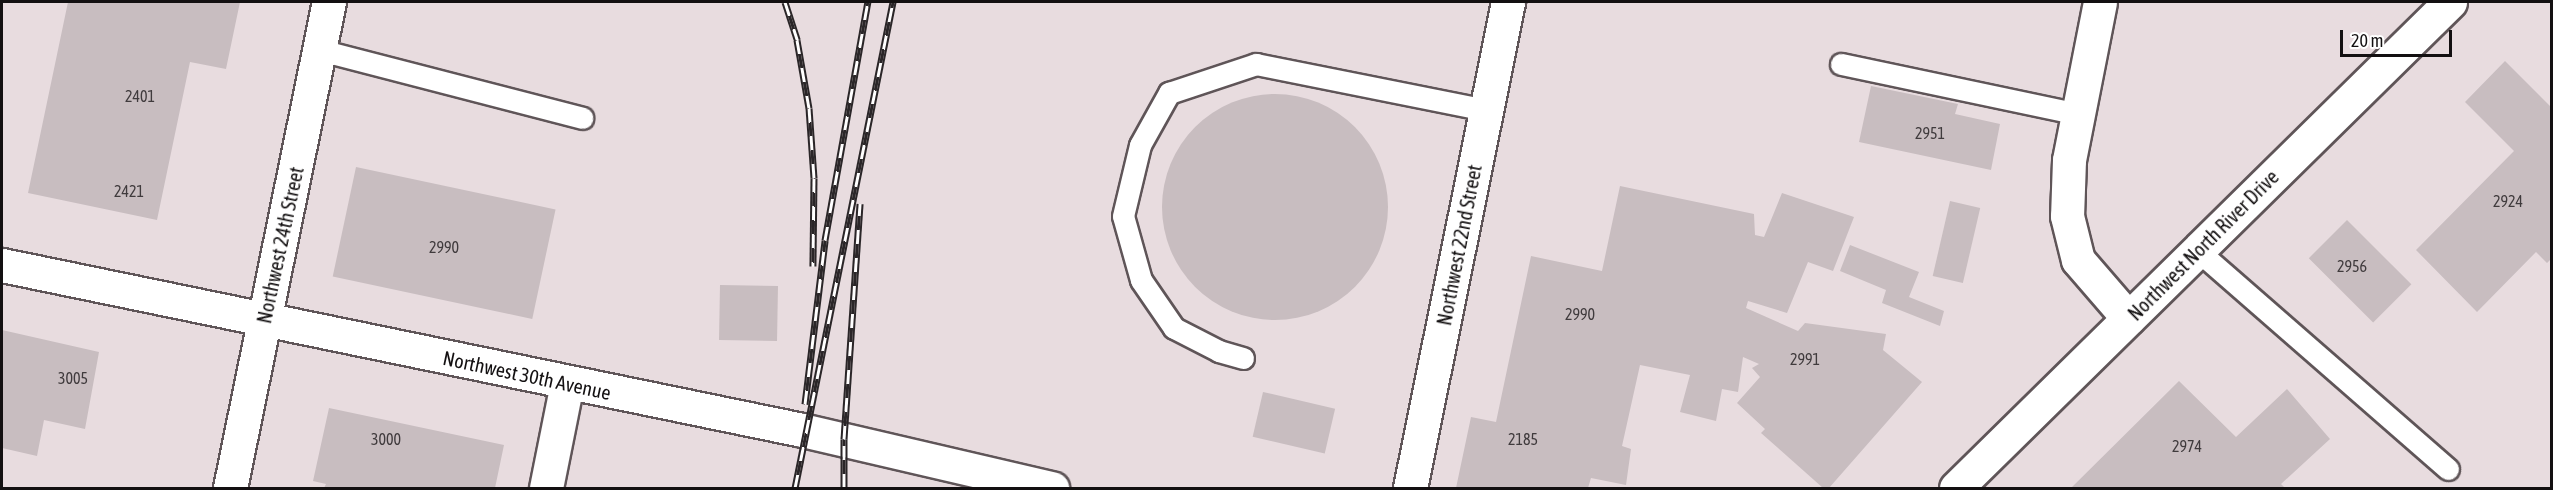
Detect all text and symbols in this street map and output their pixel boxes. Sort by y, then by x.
scale bar [2343,18,2456,56]
text: 20 m [2351,30,2383,51]
house number: 2401 [125,86,155,106]
house number: 2951 [1915,123,1945,143]
street label: Northwest 22nd Street [1432,163,1486,327]
street label: Northwest 24th Street [252,164,308,326]
street label: Northwest North River Drive [2123,165,2283,325]
house number: 2421 [114,181,144,201]
house number: 2924 [2493,191,2523,211]
house number: 2990 [429,237,459,257]
house number: 2956 [2337,256,2367,276]
house number: 2990 [1565,304,1595,324]
street label: Northwest 30th Avenue [441,345,613,405]
house number: 2991 [1790,349,1820,369]
house number: 3005 [58,368,88,388]
house number: 3000 [371,429,401,449]
house number: 2185 [1508,429,1538,449]
house number: 2974 [2172,436,2202,456]

